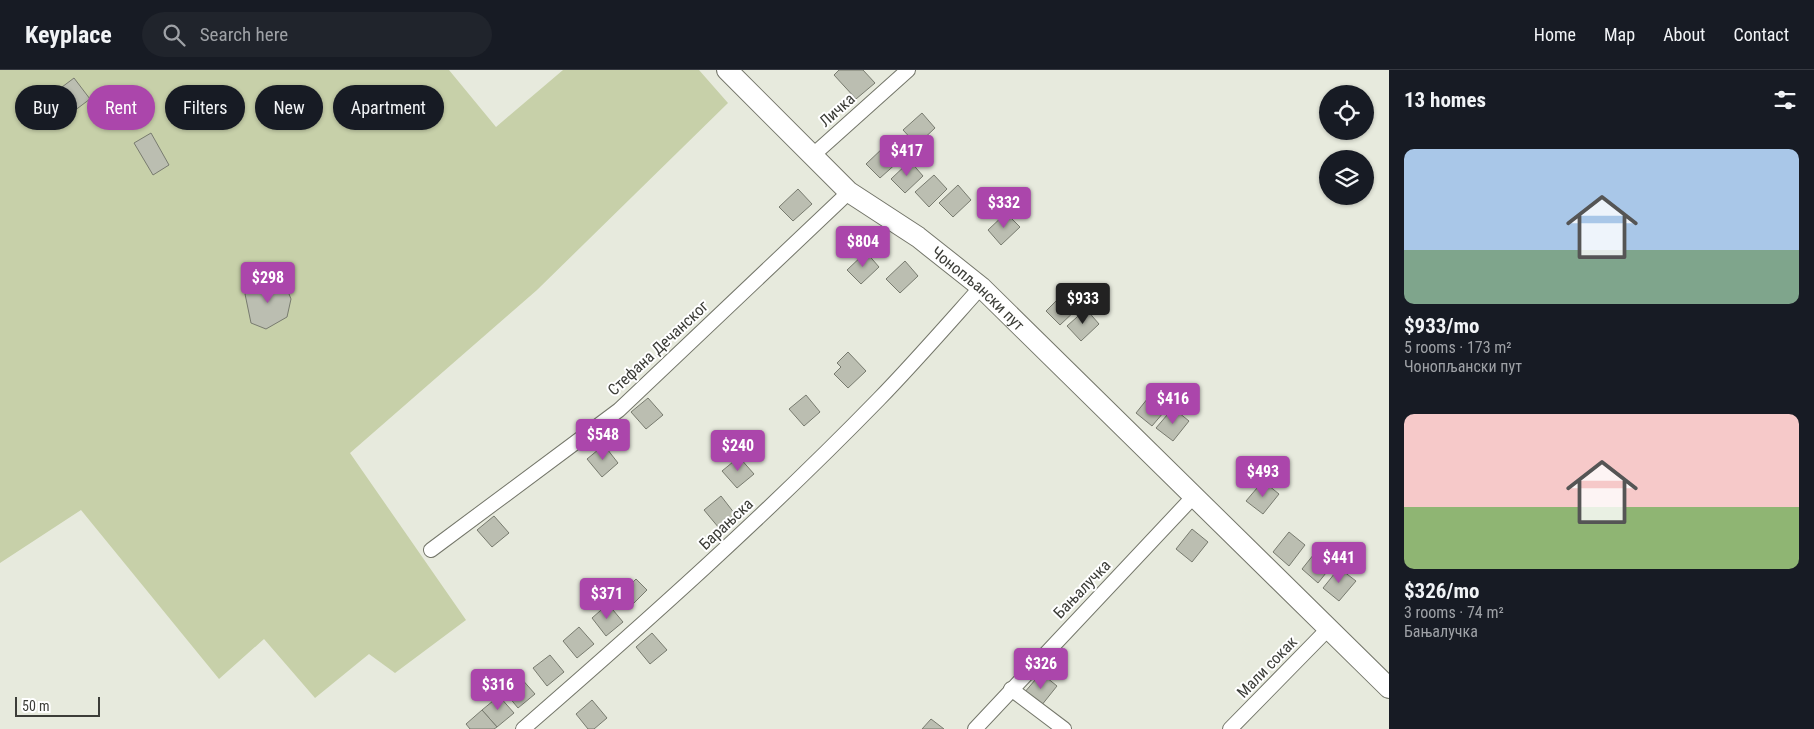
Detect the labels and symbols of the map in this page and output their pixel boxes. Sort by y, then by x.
street label: Личка [815,89,859,131]
pin: $417 [877,134,937,177]
pin: $332 [974,186,1034,229]
pin: $804 [833,226,893,268]
street label: Чонопљански пут [928,242,1029,334]
pin: $298 [238,262,298,304]
pin: $933 [1053,282,1113,325]
street label: Стефана Дечанског [604,297,712,399]
pin: $416 [1143,382,1203,425]
pin: $548 [573,418,633,461]
pin: $240 [708,430,768,472]
pin: $493 [1233,456,1293,498]
street label: Барањска [695,494,757,554]
pin: $441 [1309,542,1369,584]
street label: Бањалучка [1050,556,1114,622]
pin: $371 [577,578,637,620]
street label: Мали сокак [1233,632,1301,702]
pin: $326 [1011,648,1071,690]
pin: $316 [468,668,528,711]
scale bar [15,694,100,717]

